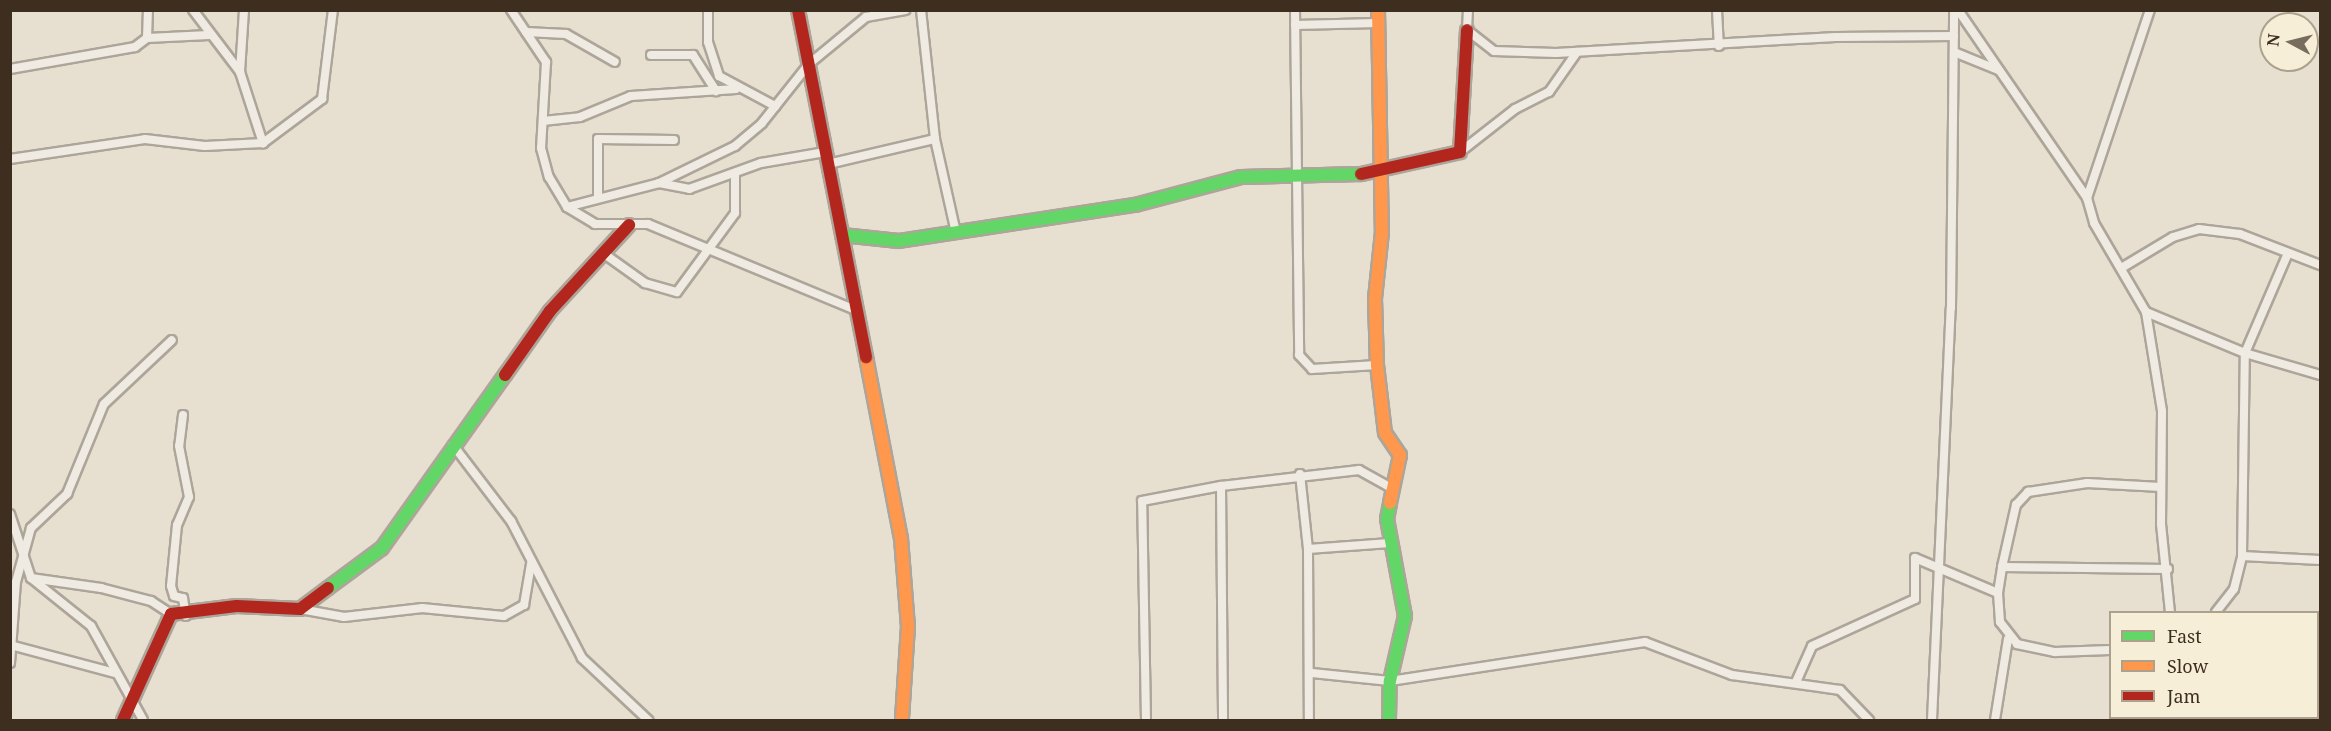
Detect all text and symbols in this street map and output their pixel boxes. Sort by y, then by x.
north arrow [2259,12,2319,72]
text: N [2261,32,2285,48]
legend [2109,611,2319,719]
text: Fast [2167,624,2202,648]
text: Slow [2167,654,2208,678]
text: Jam [2167,684,2201,708]

